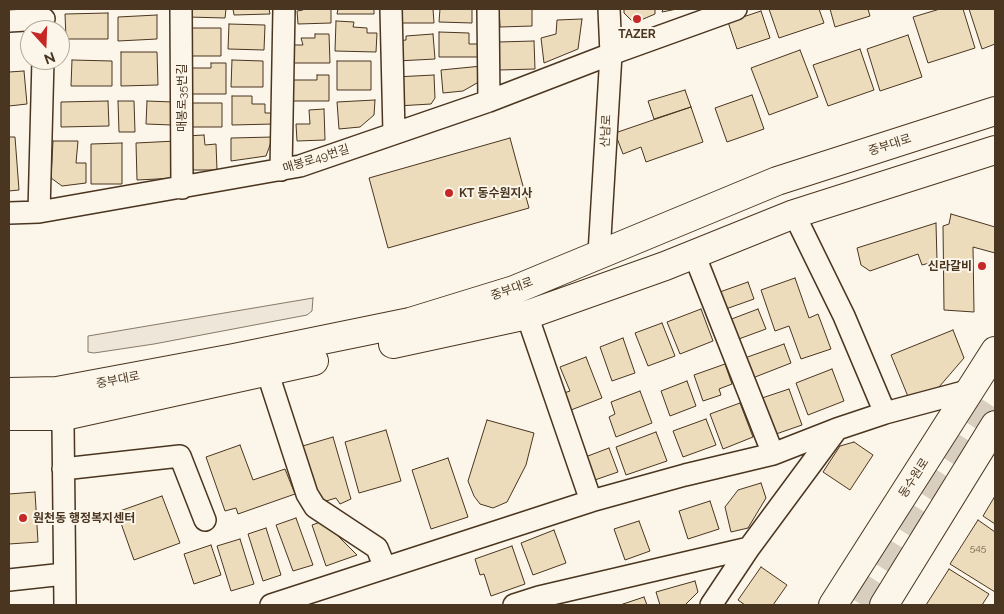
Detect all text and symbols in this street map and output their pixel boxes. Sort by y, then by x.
marker: TAZER [631,13,643,25]
north arrow [20,20,70,70]
place label: TAZER [618,27,656,41]
text: N [42,49,58,68]
street label: 매봉로35번길 [175,64,189,132]
street label: 산남로 [598,114,614,148]
street label: 중부대로 [867,131,913,159]
street label: 매봉로49번길 [281,142,351,176]
place label: KT 동수원지사 [459,186,533,200]
marker: KT 동수원지사 [443,187,455,199]
place label: 신라갈비 [928,259,972,273]
marker: 신라갈비 [976,260,988,272]
street label: 중부대로 [489,275,535,303]
street label: 중부대로 [95,369,141,391]
street label: 동수원로 [896,456,932,500]
place label: 원천동 행정복지센터 [33,511,135,525]
marker: 원천동 행정복지센터 [17,512,29,524]
house number: 545 [970,542,986,554]

